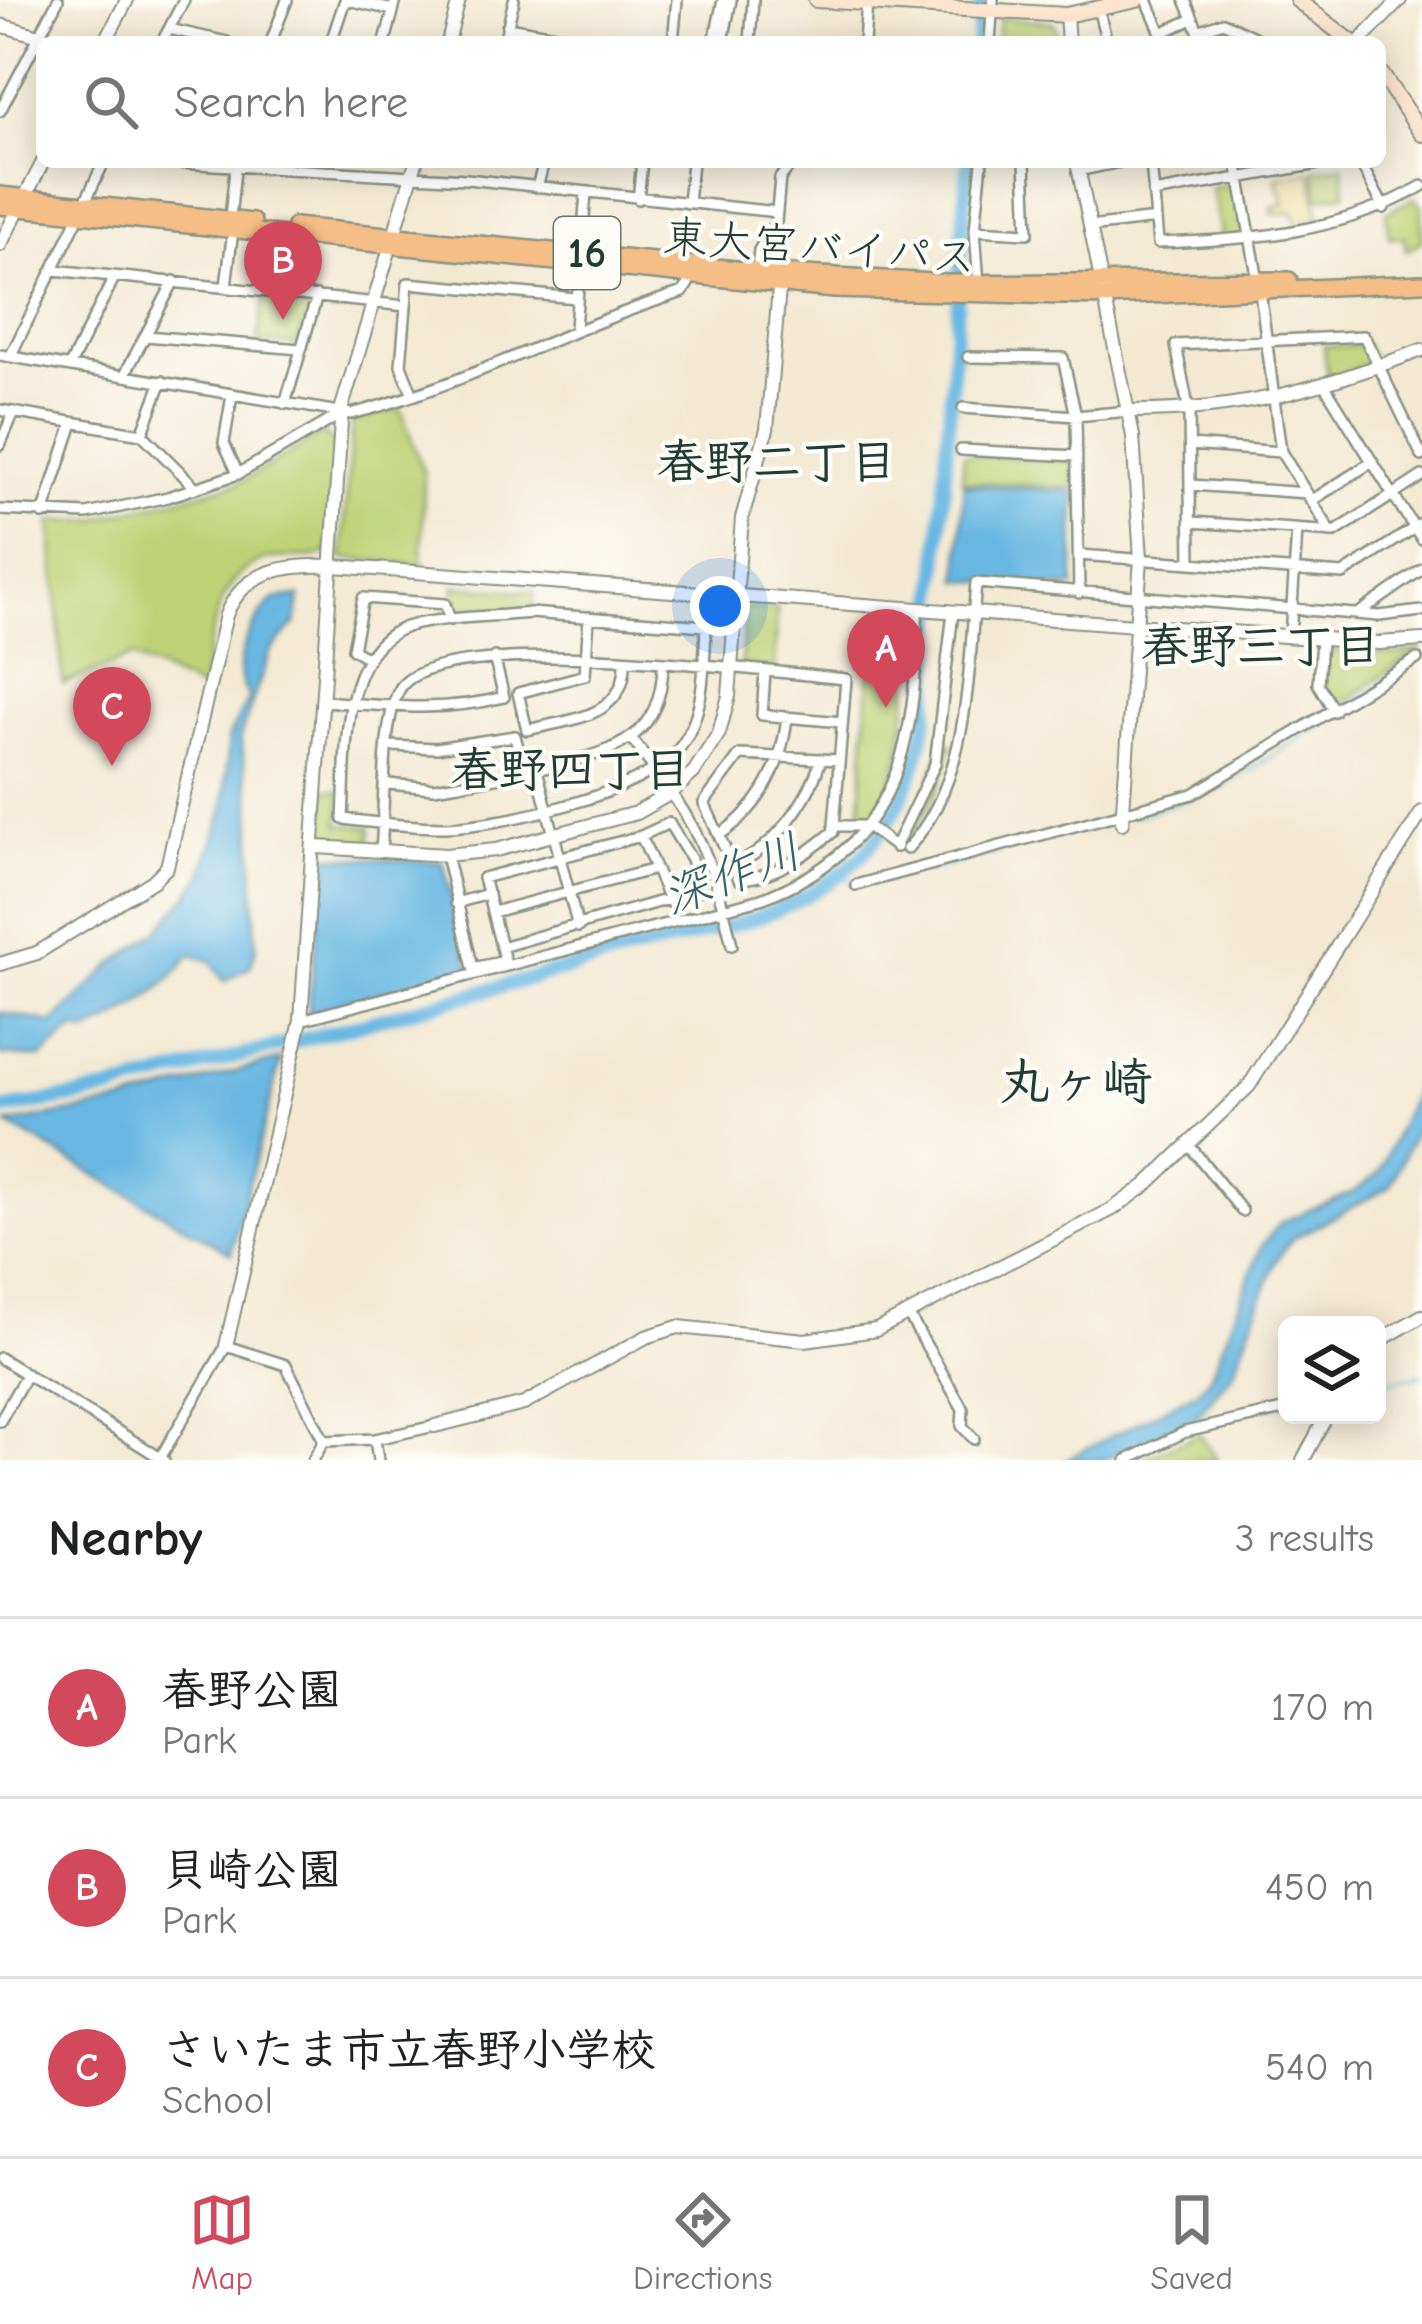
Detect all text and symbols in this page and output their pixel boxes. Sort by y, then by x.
search box [36,36,1386,168]
icon: search [78,69,144,135]
text: Search here [174,76,408,128]
street label: 東大宮バイパス [662,210,978,284]
road number: 16 [554,217,620,289]
pin: B [244,221,322,320]
district label: 春野二丁目 [657,435,897,490]
your location [690,576,750,636]
pin: A [847,609,925,708]
district label: 春野三丁目 [1141,619,1381,674]
pin: C [73,667,151,766]
district label: 春野四丁目 [451,743,691,798]
water label: 深作川 [655,824,809,926]
district label: 丸ヶ崎 [999,1053,1153,1112]
map controls [1278,1316,1386,1424]
button: layers [1278,1316,1386,1424]
text: Nearby [48,1509,202,1568]
text: 3 results [1235,1516,1374,1561]
text: 春野公園 [162,1664,342,1716]
text: A [76,1685,98,1730]
text: 170 m [1271,1685,1374,1730]
text: Park [162,1718,237,1763]
text: 貝崎公園 [162,1844,342,1896]
text: B [75,1865,99,1910]
text: 450 m [1265,1865,1374,1910]
text: Park [162,1898,237,1943]
text: さいたま市立春野小学校 [162,2024,656,2076]
text: C [75,2045,99,2090]
text: 540 m [1265,2045,1374,2090]
text: School [162,2078,273,2123]
tab: Map [189,2187,255,2297]
tab: Directions [633,2187,773,2297]
tab: Saved [1151,2187,1233,2297]

